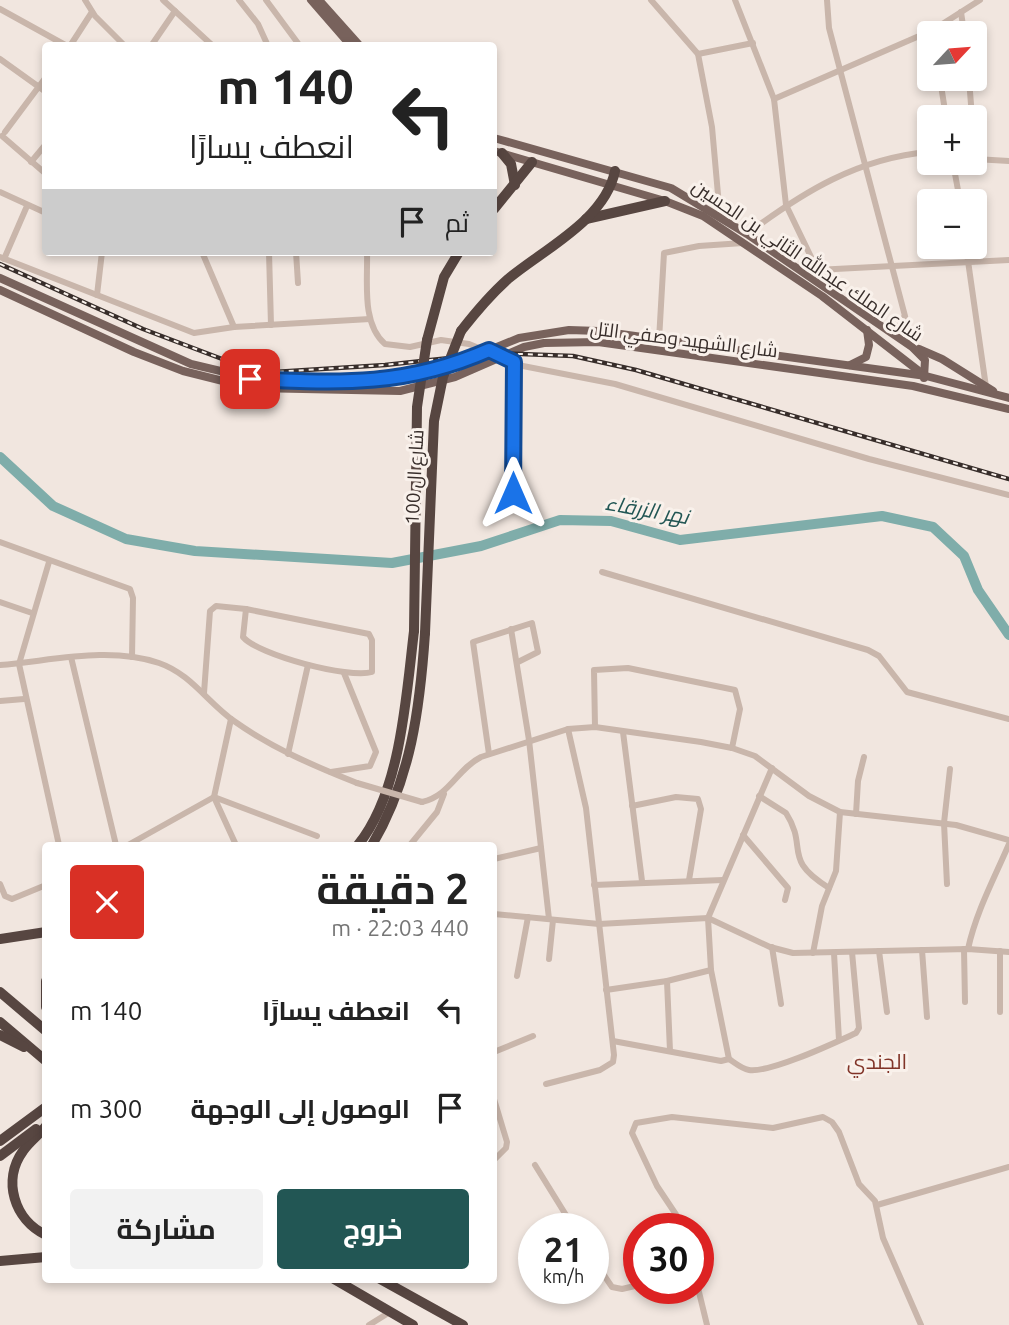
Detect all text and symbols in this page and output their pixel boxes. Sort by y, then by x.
north arrow [917,21,987,91]
map controls [917,21,987,259]
text: 140 m [217,58,354,113]
icon: left [378,70,469,161]
button: + [917,105,987,175]
text: انعطف يسارًا [189,128,354,164]
street label: شارع الملك عبدالله الثاني بن الحسين [686,173,928,349]
button: − [917,189,987,259]
icon: arrive [393,203,431,241]
text: ثم [445,208,469,237]
street label: شارع الشهيد وصفي التل [588,317,779,365]
pin [220,349,280,409]
icon: arrive [231,360,269,398]
street label: شارع ال 100 [401,429,430,525]
position arrow [476,456,550,530]
water label: نهر الزرقاء [603,490,693,531]
button: close [70,865,144,939]
text: 2 دقيقة [317,865,469,912]
text: 440 m · 22:03 [331,915,469,940]
icon: left [431,991,469,1029]
text: 140 m [70,996,142,1025]
text: انعطف يسارًا [262,996,410,1025]
district label: الجندي [847,1049,907,1078]
icon: arrive [431,1089,469,1127]
text: 300 m [70,1094,142,1123]
text: الوصول إلى الوجهة [191,1094,410,1123]
button: مشاركة [70,1189,263,1269]
button: خروج [277,1189,469,1269]
speed limit sign: 30 [623,1213,714,1304]
text: 21 [544,1229,583,1269]
text: km/h [543,1266,584,1286]

